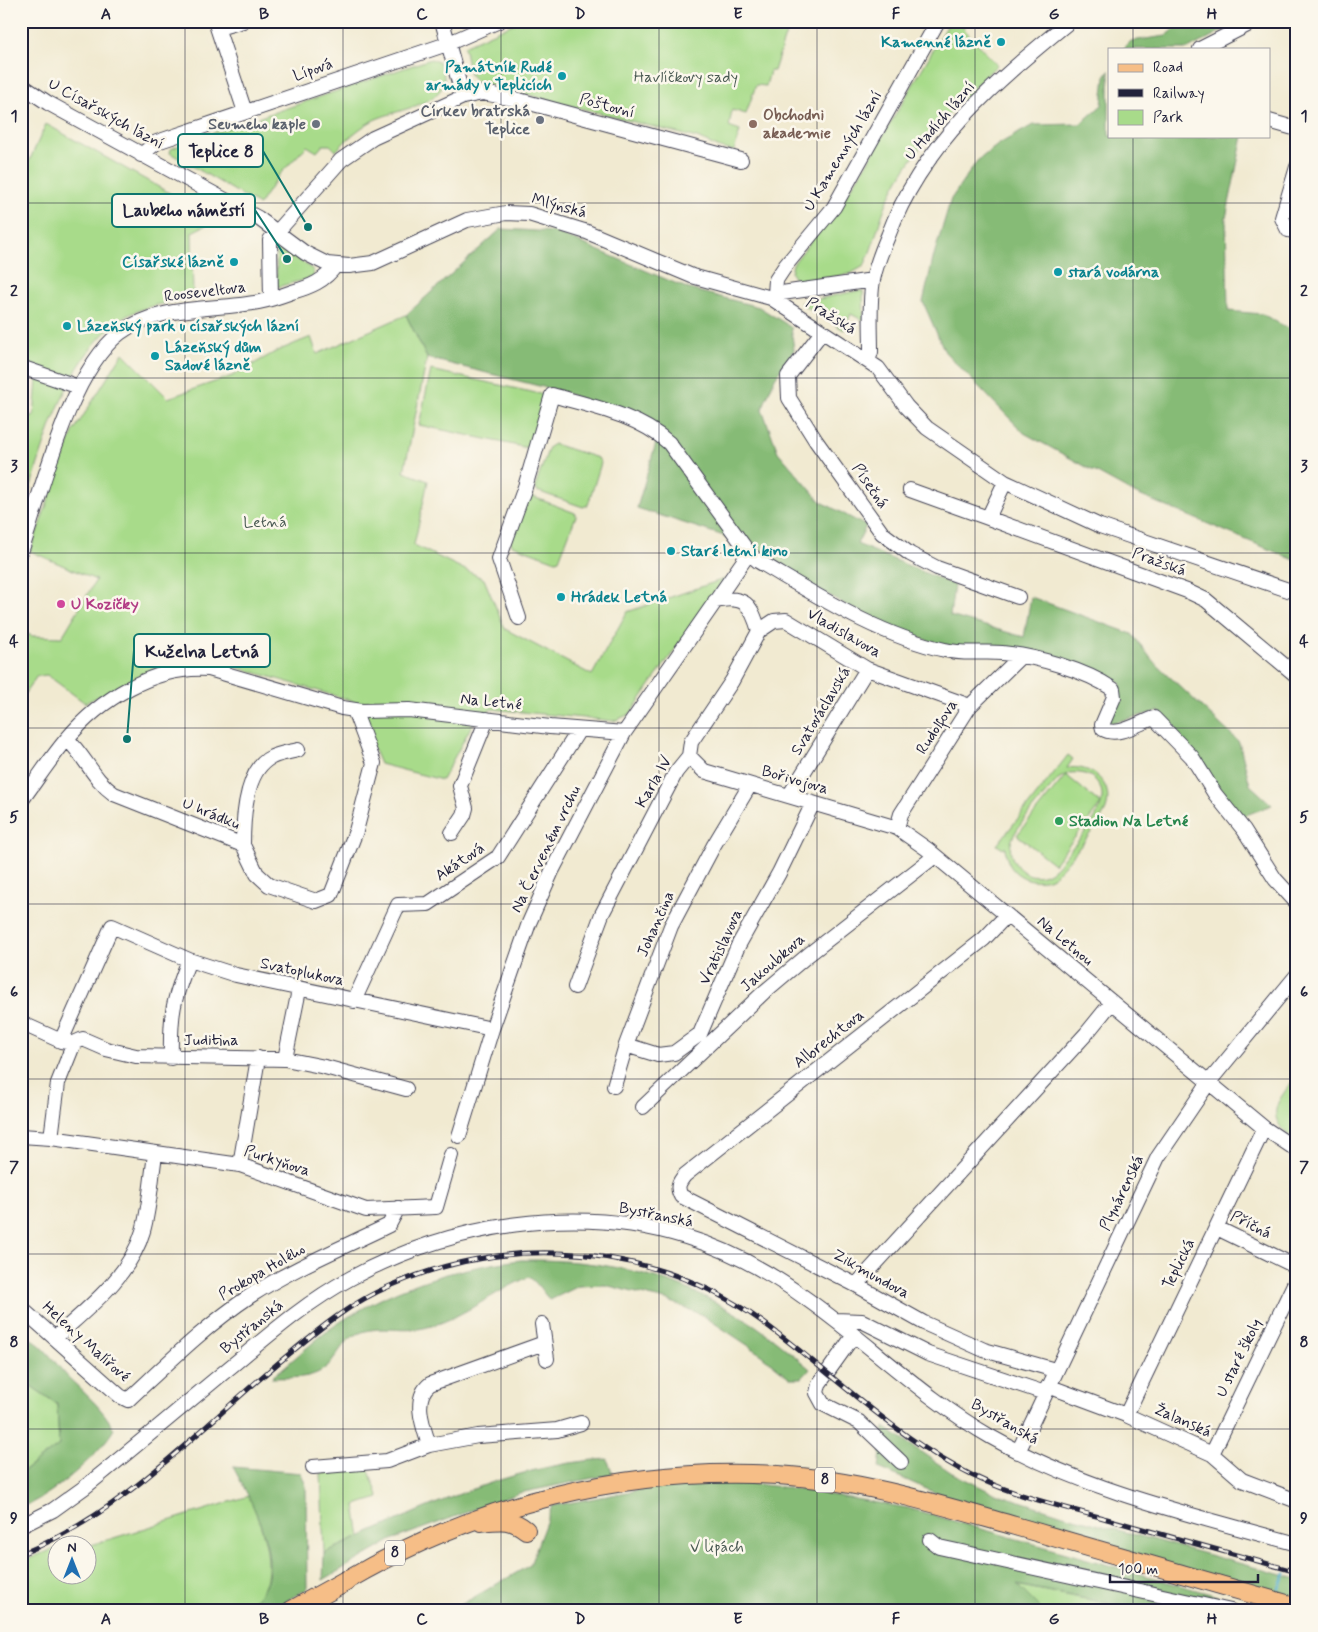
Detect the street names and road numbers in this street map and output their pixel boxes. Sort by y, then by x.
street label: Lípová [290,53,336,87]
street label: U Císařských lázní [44,73,168,155]
street label: U Hadích lázní [900,77,980,165]
street label: U Kamenných lázní [799,87,887,215]
street label: Poštovní [577,89,637,123]
street label: Mlýnská [529,189,589,223]
street label: Rooseveltova [163,277,247,307]
street label: Pražská [802,292,860,340]
street label: Písečná [847,459,893,513]
street label: Pražská [1129,543,1189,581]
street label: Vladislavova [803,603,885,663]
street label: Svatováclavská [786,663,856,759]
street label: Na Letné [459,688,523,716]
street label: Rudolfova [911,695,964,760]
street label: Karla IV [631,752,677,812]
street label: Bořivojova [759,760,831,800]
street label: Na Červeném vrchu [506,782,586,916]
street label: U hrádku [179,793,243,835]
street label: Akátová [431,838,489,886]
street label: Johančina [632,888,680,960]
street label: Vratislavova [694,906,748,988]
street label: Na Letnou [1032,911,1098,971]
street label: Jakoubkova [736,929,810,997]
street label: Svatoplukova [258,953,346,991]
street label: Albrechtova [789,1005,869,1073]
street label: Juditina [184,1030,238,1051]
street label: Purkyňova [241,1140,313,1182]
street label: Plynárenská [1095,1152,1149,1234]
street label: Bystřanská [617,1197,695,1233]
street label: Příčná [1227,1206,1275,1244]
street label: Teplická [1158,1235,1200,1293]
street label: Prokopa Holého [215,1239,309,1305]
street label: Zikmundova [829,1244,913,1304]
street label: Bystřanská [216,1295,288,1359]
street label: Heleny Malířové [38,1297,134,1387]
street label: U staré školy [1211,1315,1267,1401]
street label: Bystřanská [967,1394,1043,1450]
street label: Žalanská [1151,1399,1215,1443]
road number: 8 [815,1468,835,1492]
road number: 8 [385,1540,405,1566]

